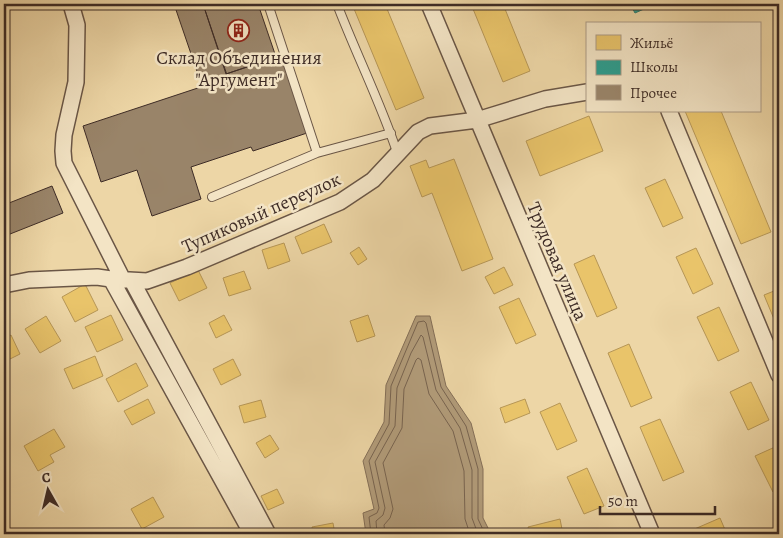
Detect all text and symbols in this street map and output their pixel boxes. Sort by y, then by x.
building icon: Склад Объединения "Аргумент" [227,19,251,43]
legend [586,22,760,112]
text: Жильё [630,33,673,53]
place label: Склад Объединения "Аргумент" [156,45,322,93]
text: Школы [630,57,678,77]
text: Прочее [630,83,677,103]
street label: Тупиковый переулок [178,166,345,260]
street label: Трудовая улица [520,198,594,325]
north arrow [22,466,72,516]
text: С [41,468,52,488]
scale bar [600,483,716,515]
text: 50 m [608,491,638,511]

